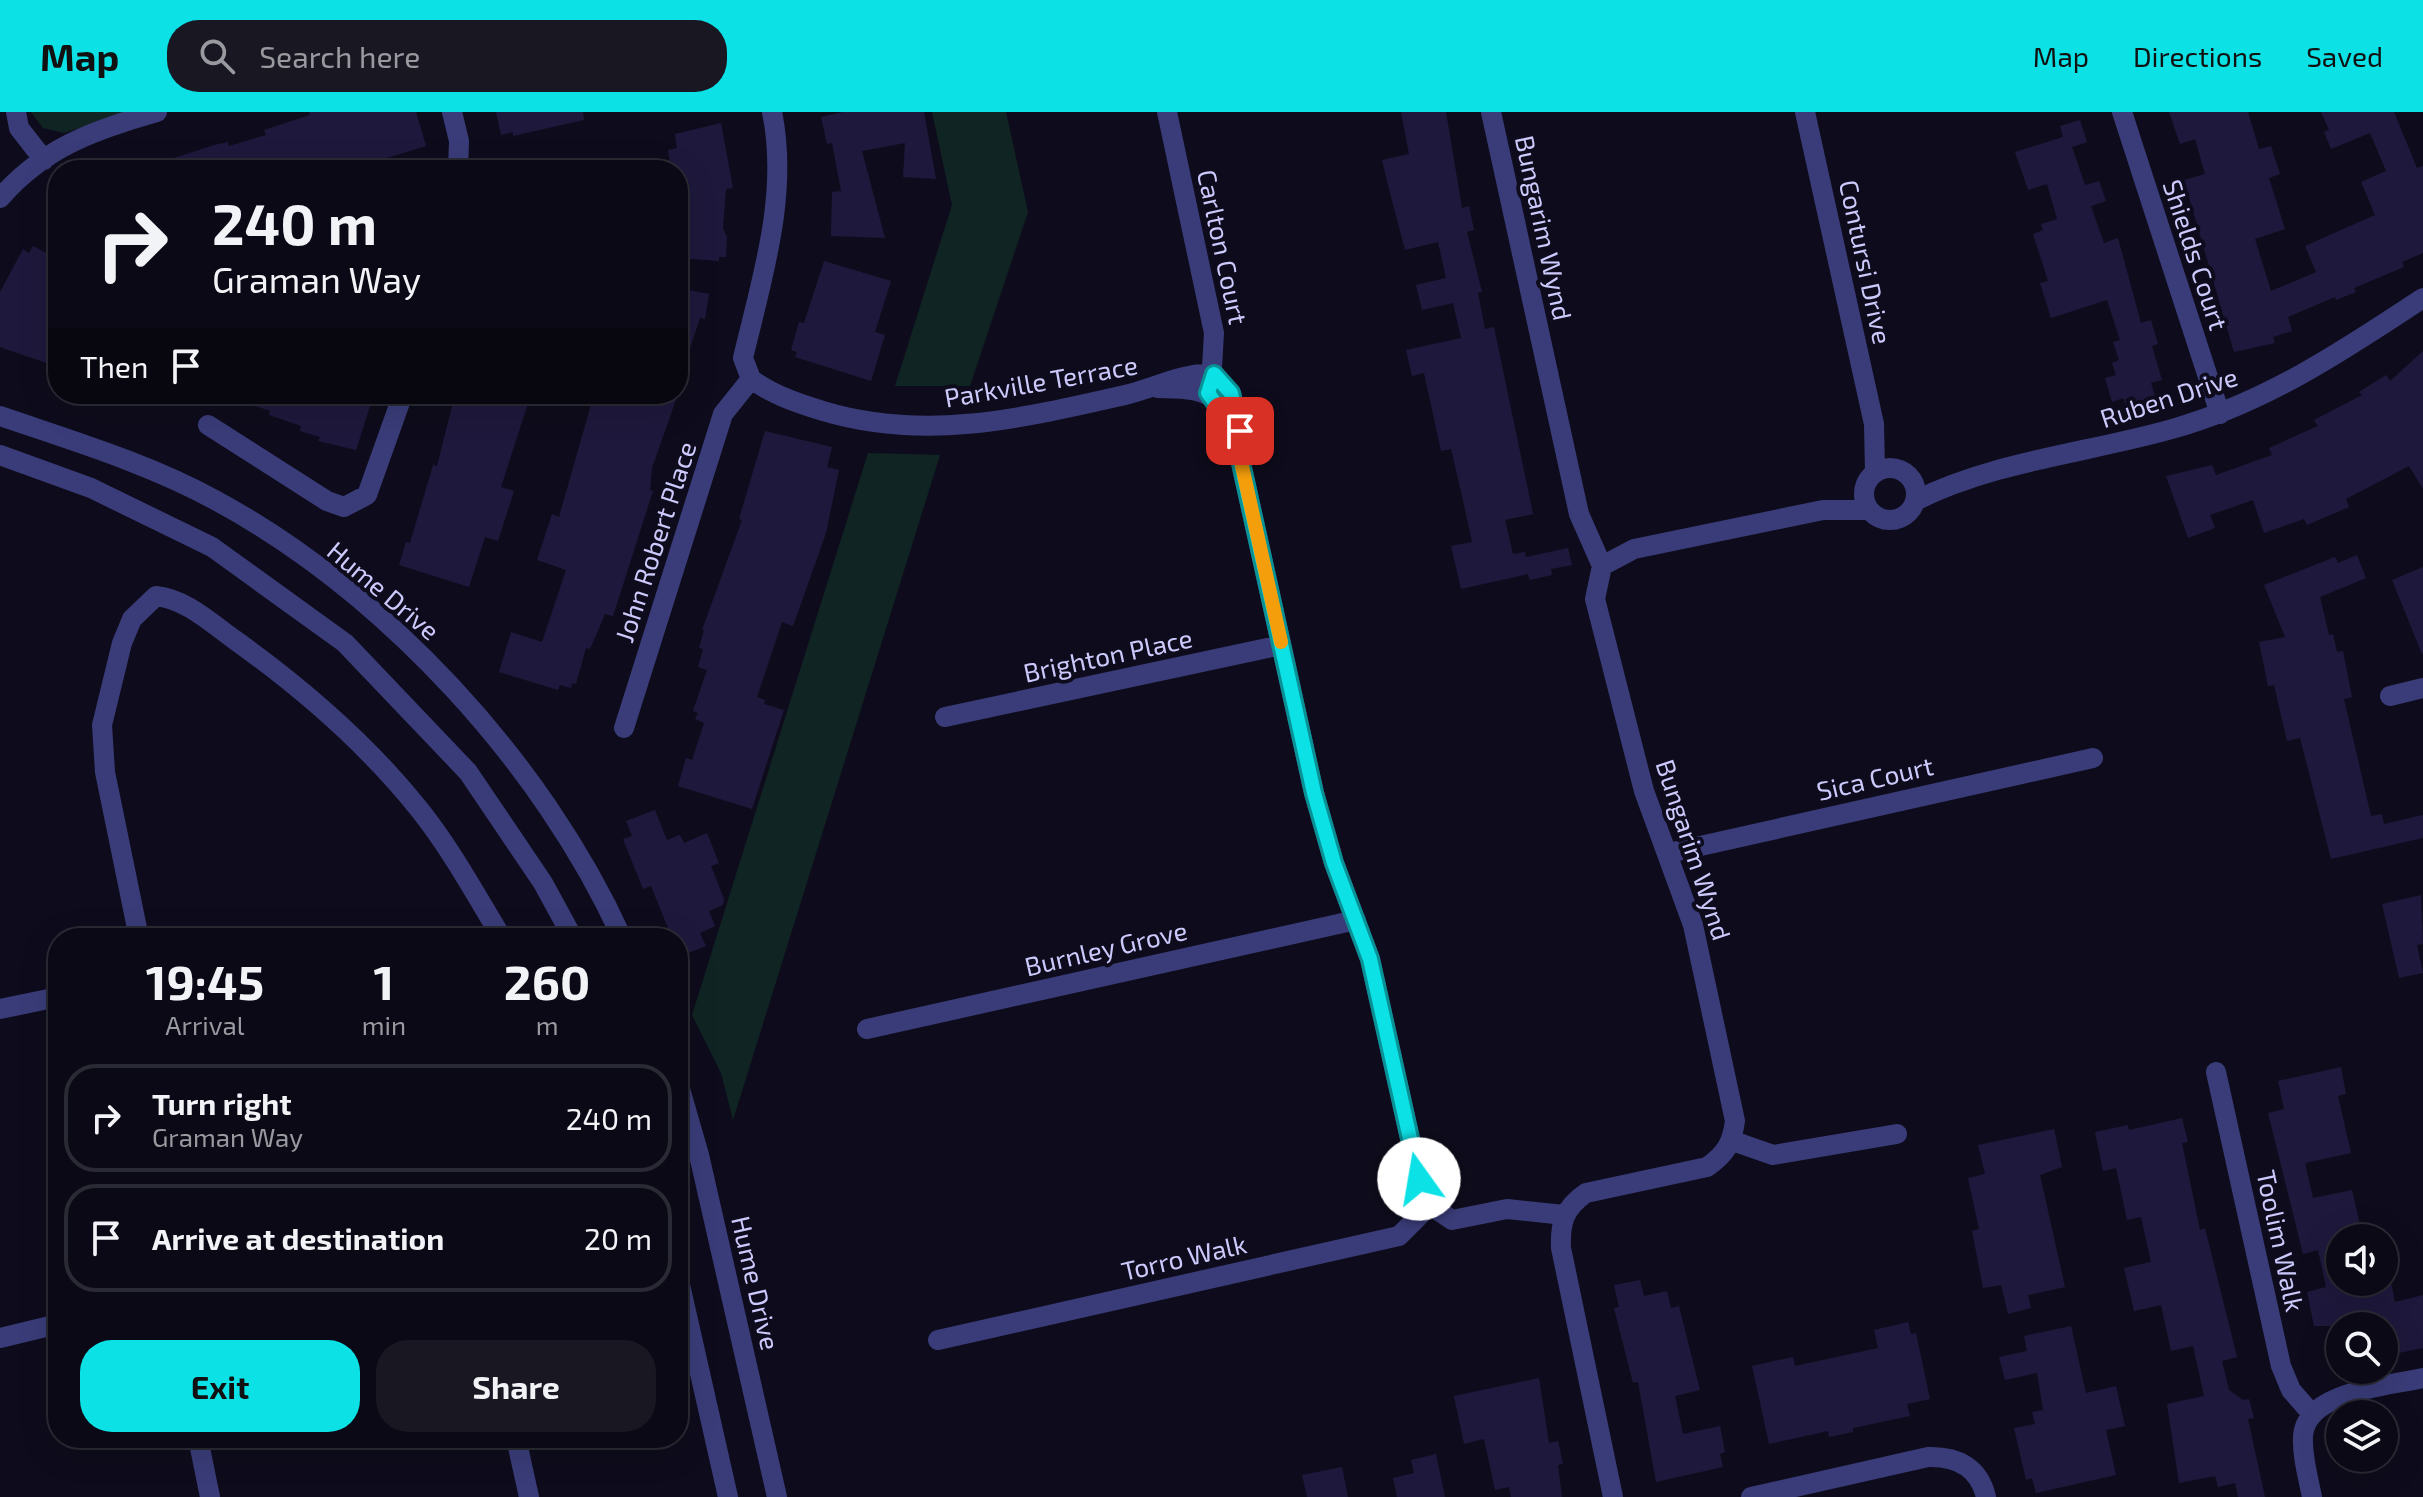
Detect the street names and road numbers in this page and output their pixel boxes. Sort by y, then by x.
street label: Bungarim Wynd [1510,132,1579,323]
street label: Carlton Court [1192,166,1255,327]
street label: Shields Court [2158,175,2235,334]
street label: Contursi Drive [1834,177,1899,347]
street label: Parkville Terrace [942,348,1140,413]
street label: Ruben Drive [2096,360,2241,433]
street label: John Robert Place [608,437,702,646]
street label: Hume Drive [322,534,446,646]
street label: Brighton Place [1020,621,1195,688]
street label: Sica Court [1813,749,1936,806]
street label: Bungarim Wynd [1651,755,1738,944]
street label: Burnley Grove [1021,914,1190,981]
street label: Toolim Walk [2251,1167,2312,1314]
street label: Hume Drive [726,1213,787,1353]
street label: Torro Walk [1118,1227,1249,1286]

